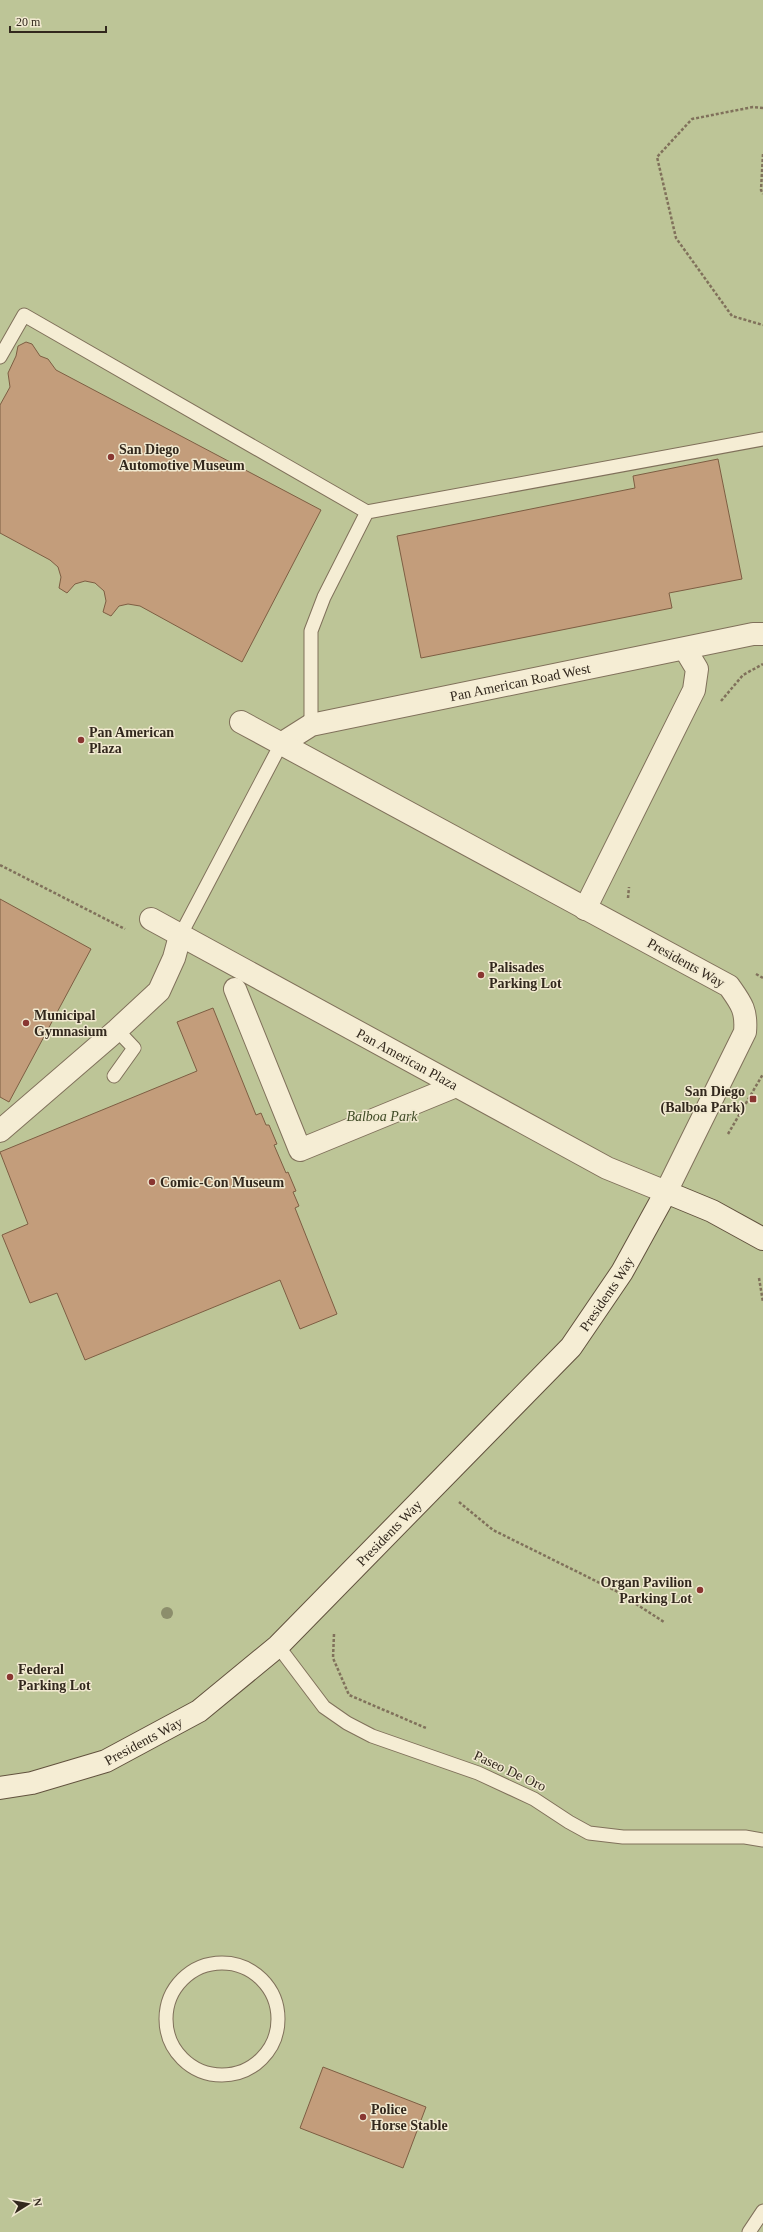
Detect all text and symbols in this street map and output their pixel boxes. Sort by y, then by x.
scale bar [10,8,106,34]
text: 20 m [16,15,41,29]
place label: San Diego Automotive Museum [119,442,245,473]
marker: San Diego Automotive Museum [106,452,116,462]
street label: Pan American Road West [449,660,592,704]
place label: Pan American Plaza [89,725,174,756]
marker: Pan American Plaza [76,735,86,745]
street label: Presidents Way [645,936,727,990]
place label: Palisades Parking Lot [489,960,562,991]
marker: Palisades Parking Lot [476,970,486,980]
place label: Municipal Gymnasium [34,1008,107,1039]
marker: Municipal Gymnasium [21,1018,31,1028]
street label: Pan American Plaza [354,1025,461,1093]
place label: San Diego (Balboa Park) [661,1084,745,1116]
marker: San Diego (Balboa Park) [748,1094,758,1104]
park label: Balboa Park [346,1109,418,1124]
place label: Comic-Con Museum [160,1175,284,1190]
marker: Comic-Con Museum [147,1177,157,1187]
street label: Presidents Way [577,1254,636,1334]
street label: Presidents Way [353,1497,424,1569]
place label: Organ Pavilion Parking Lot [601,1575,692,1606]
marker: Organ Pavilion Parking Lot [695,1585,705,1595]
place label: Federal Parking Lot [18,1662,91,1693]
marker: Federal Parking Lot [5,1672,15,1682]
street label: Presidents Way [102,1714,185,1768]
street label: Paseo De Oro [472,1748,548,1794]
place label: Police Horse Stable [371,2102,448,2133]
marker: Police Horse Stable [358,2112,368,2122]
north arrow [8,2184,48,2224]
text: N [31,2197,44,2207]

